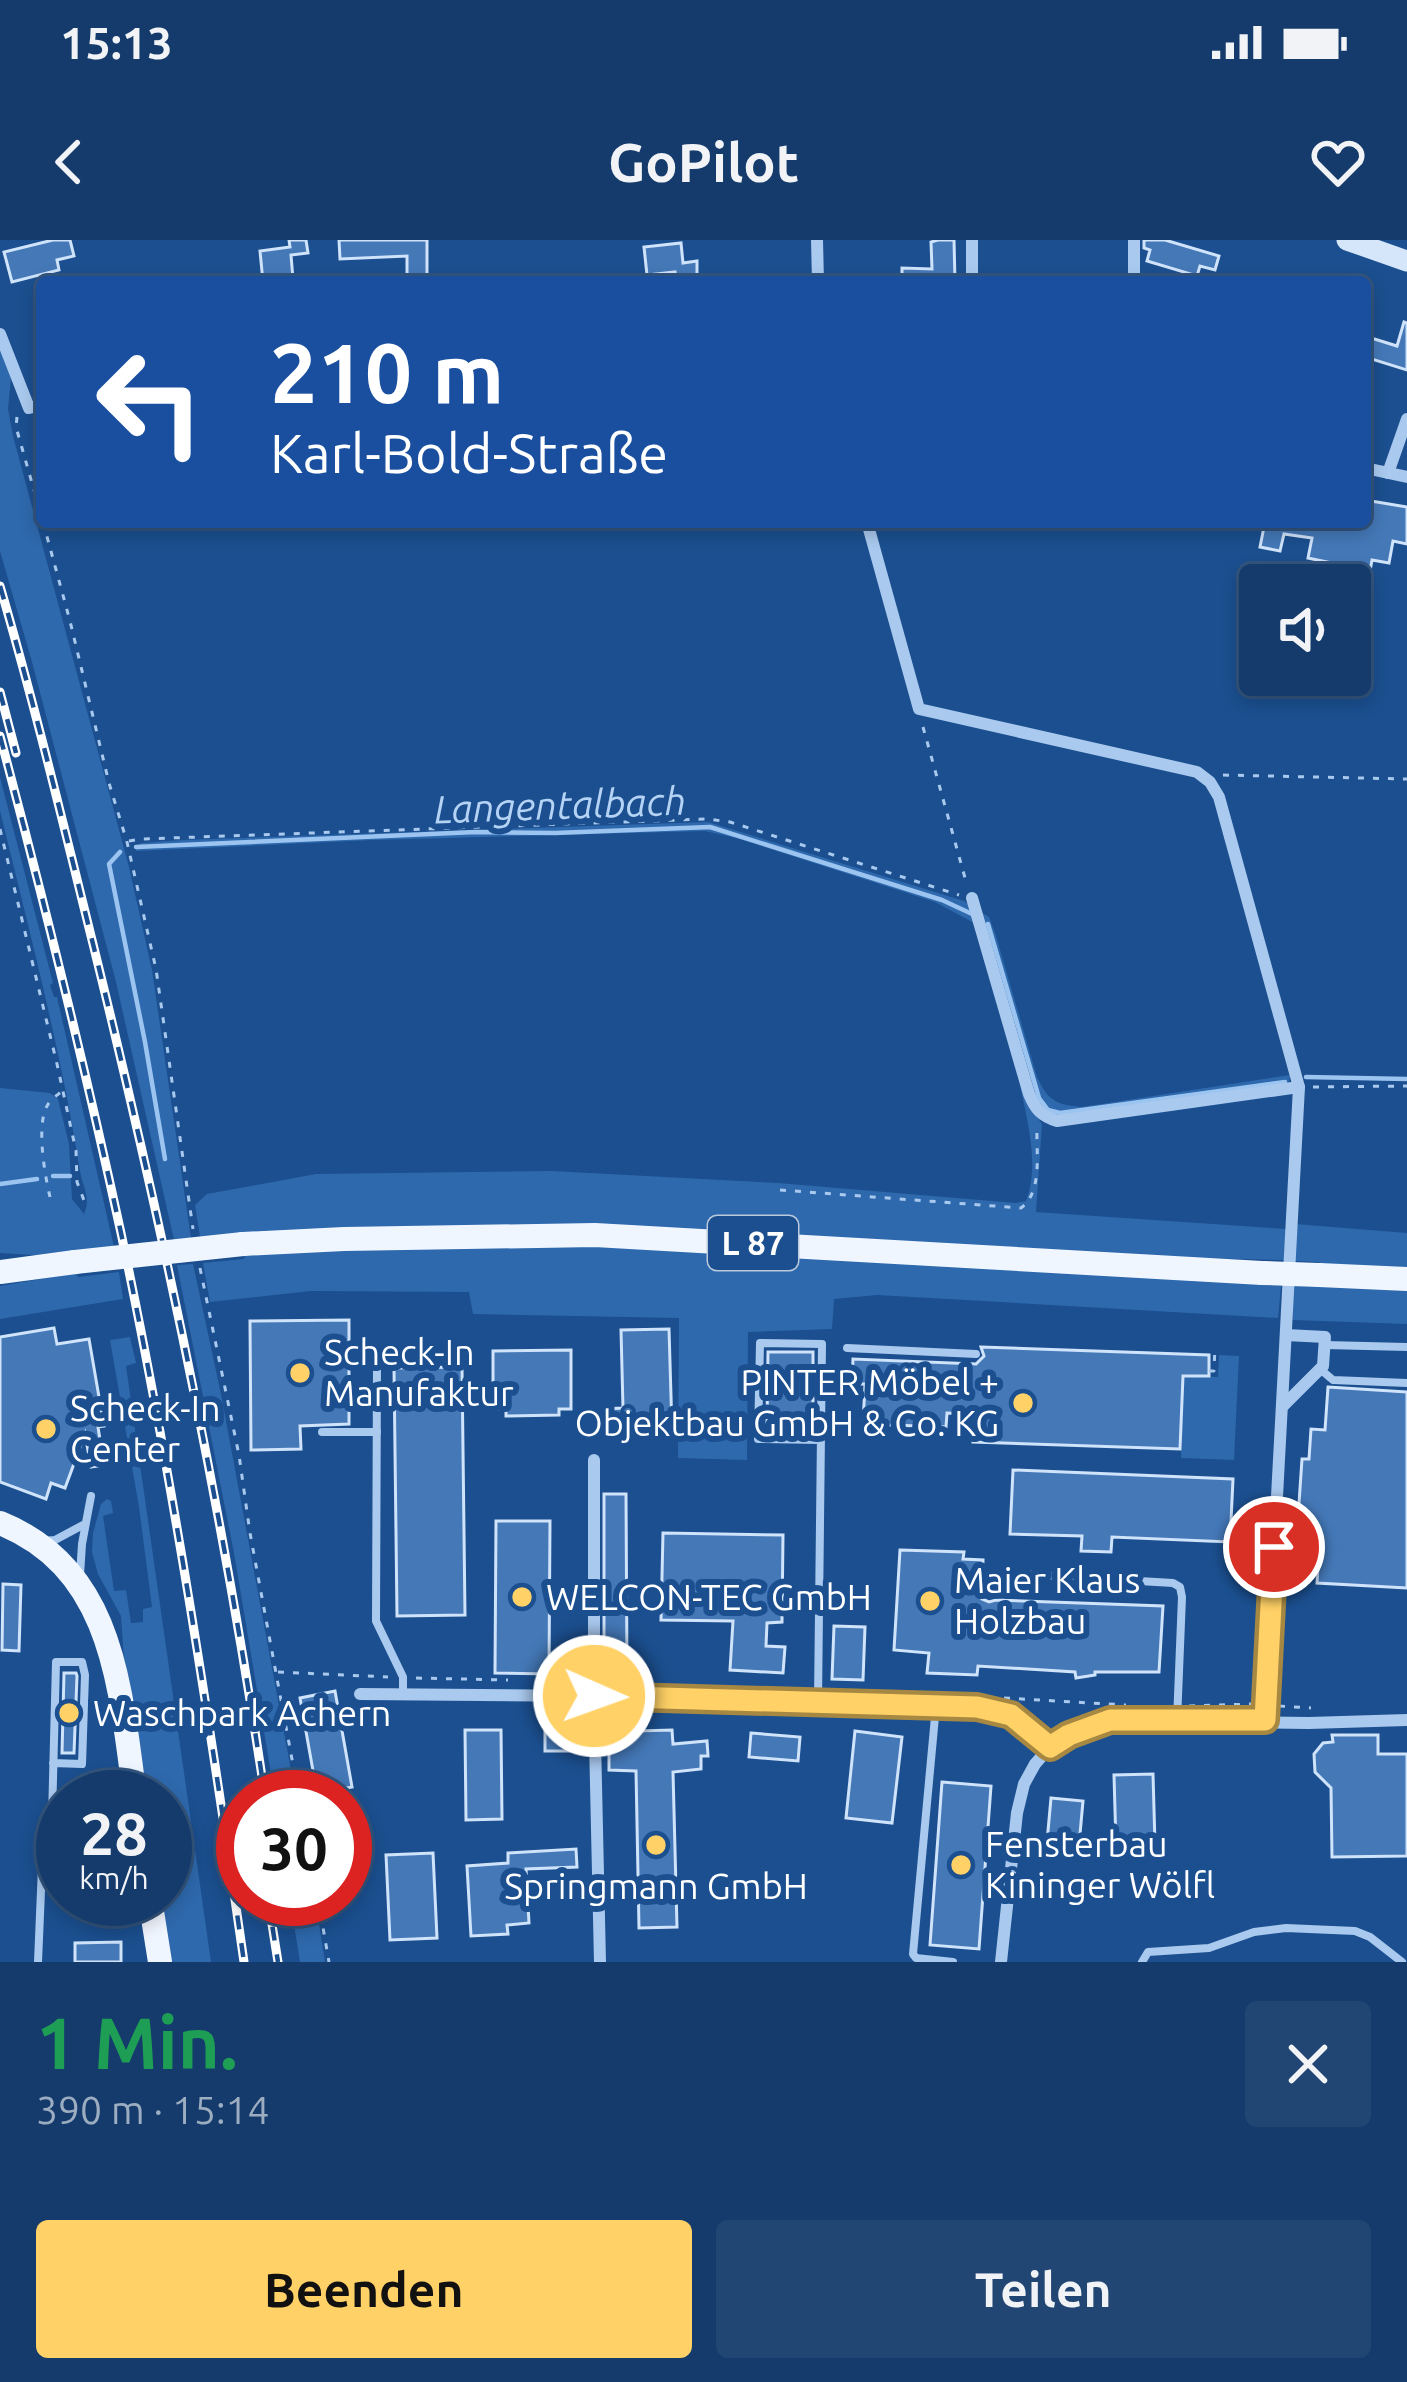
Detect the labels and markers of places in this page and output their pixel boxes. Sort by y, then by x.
place label: Scheck-In Manufaktur [324,1331,514,1413]
marker: Scheck-In Manufaktur [287,1360,313,1386]
place label: PINTER Möbel + Objektbau GmbH & Co. KG [575,1361,999,1443]
place label: Scheck-In Center [70,1387,220,1469]
marker: PINTER Möbel + Objektbau GmbH & Co. KG [1010,1390,1036,1416]
marker: Scheck-In Center [33,1416,59,1442]
pin [1223,1496,1325,1598]
place label: Maier Klaus Holzbau [954,1559,1140,1641]
place label: WELCON-TEC GmbH [546,1576,872,1617]
marker: WELCON-TEC GmbH [509,1584,535,1610]
marker: Maier Klaus Holzbau [917,1588,943,1614]
place label: Waschpark Achern [93,1692,391,1733]
marker: Waschpark Achern [56,1700,82,1726]
place label: Fensterbau Kininger Wölfl [985,1823,1215,1905]
marker: Springmann GmbH [643,1832,669,1858]
marker: Fensterbau Kininger Wölfl [948,1852,974,1878]
place label: Springmann GmbH [504,1865,808,1906]

